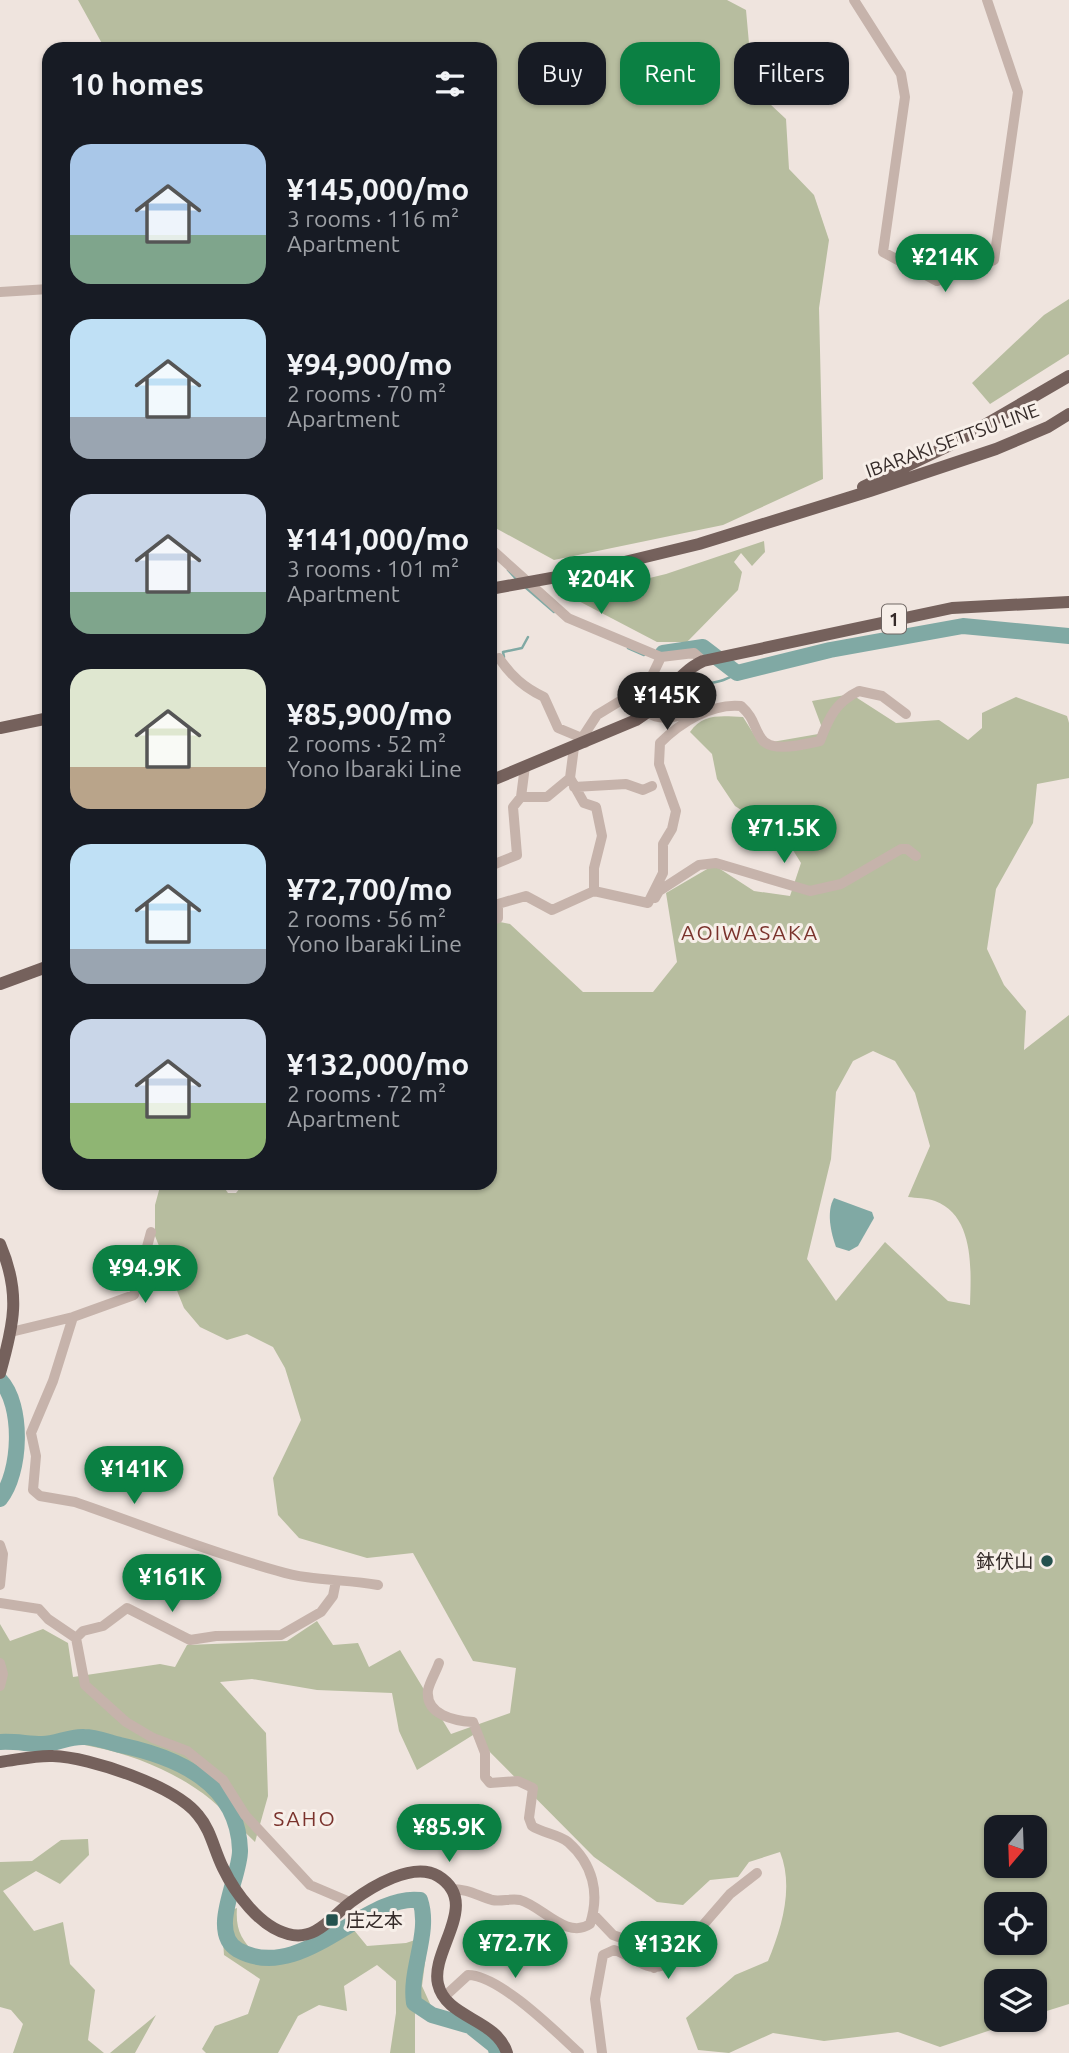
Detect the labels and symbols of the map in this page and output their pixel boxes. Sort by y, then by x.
pin: ¥214K [896,234,994,294]
street label: IBARAKI SETTSU LINE [862,398,1042,482]
pin: ¥204K [552,556,650,616]
road number: 1 [882,604,906,634]
pin: ¥145K [618,672,716,732]
pin: ¥71.5K [727,806,841,865]
district label: AOIWASAKA [681,920,819,944]
pin: ¥94.9K [88,1246,202,1305]
pin: ¥141K [85,1446,183,1506]
place label: 鉢伏山 [976,1550,1033,1572]
marker: 鉢伏山 [1039,1553,1055,1569]
pin: ¥161K [123,1554,221,1614]
pin: ¥85.9K [392,1804,506,1864]
district label: SAHO [273,1806,337,1830]
north arrow [984,1815,1046,1878]
place label: 庄之本 [346,1909,403,1931]
marker: 庄之本 [324,1912,340,1928]
pin: ¥72.7K [458,1920,572,1980]
pin: ¥132K [619,1922,717,1981]

